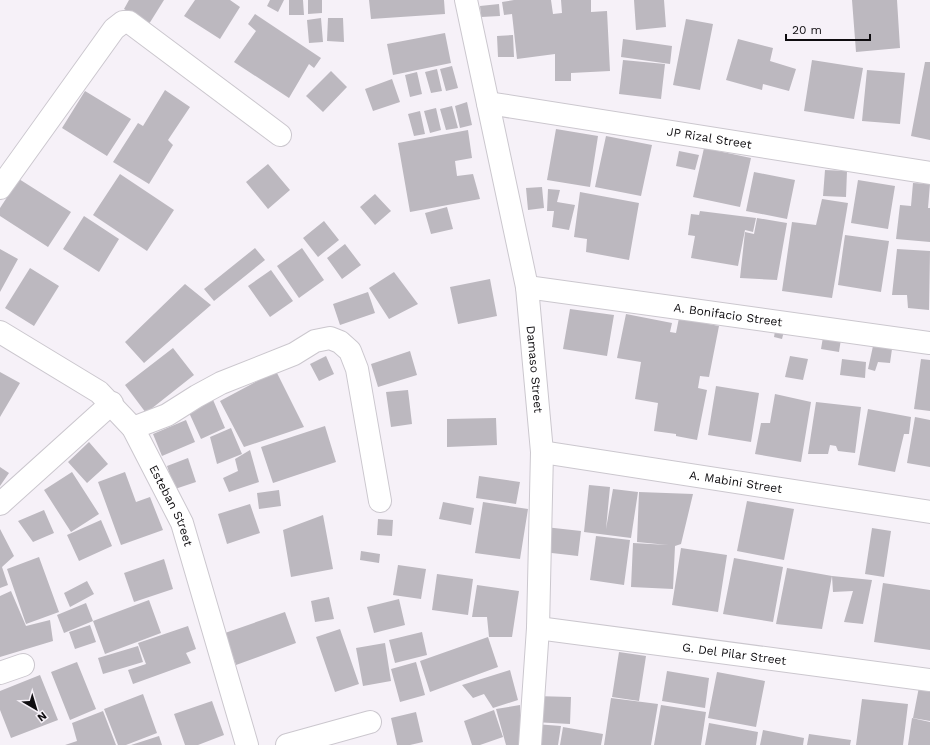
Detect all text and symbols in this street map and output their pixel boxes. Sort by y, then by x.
scale bar [786,16,870,42]
text: 20 m [792,23,822,37]
street label: JP Rizal Street [666,124,753,152]
street label: A. Bonifacio Street [673,300,783,329]
street label: Damaso Street [524,325,545,413]
street label: Esteban Street [146,463,195,548]
street label: A. Mabini Street [688,468,783,496]
street label: G. Del Pilar Street [681,640,787,668]
north arrow [16,689,56,729]
text: N [35,709,49,724]

